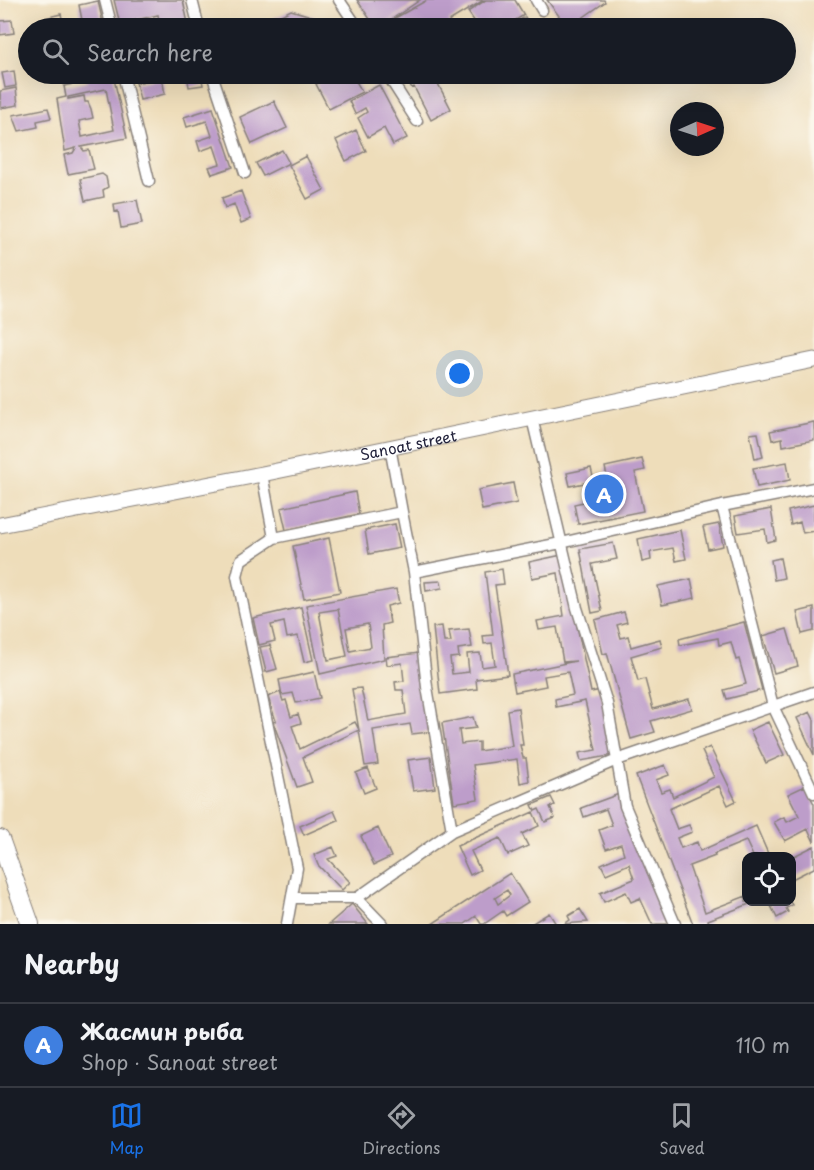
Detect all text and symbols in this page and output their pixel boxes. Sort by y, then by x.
search box [18,18,796,84]
icon: search [39,35,72,68]
text: Search here [87,35,213,68]
north arrow [670,102,724,156]
your location [445,359,474,388]
street label: Sanoat street [357,423,459,465]
pin: A [584,472,624,516]
map controls [742,852,796,906]
button: locate [742,852,796,906]
text: Nearby [24,944,119,983]
text: Жасмин рыба [81,1014,244,1047]
text: A [36,1030,51,1060]
text: 110 m [736,1030,790,1060]
text: Shop · Sanoat street [81,1047,278,1077]
tab: Map [109,1099,144,1159]
tab: Directions [362,1099,440,1159]
tab: Saved [659,1099,705,1159]

